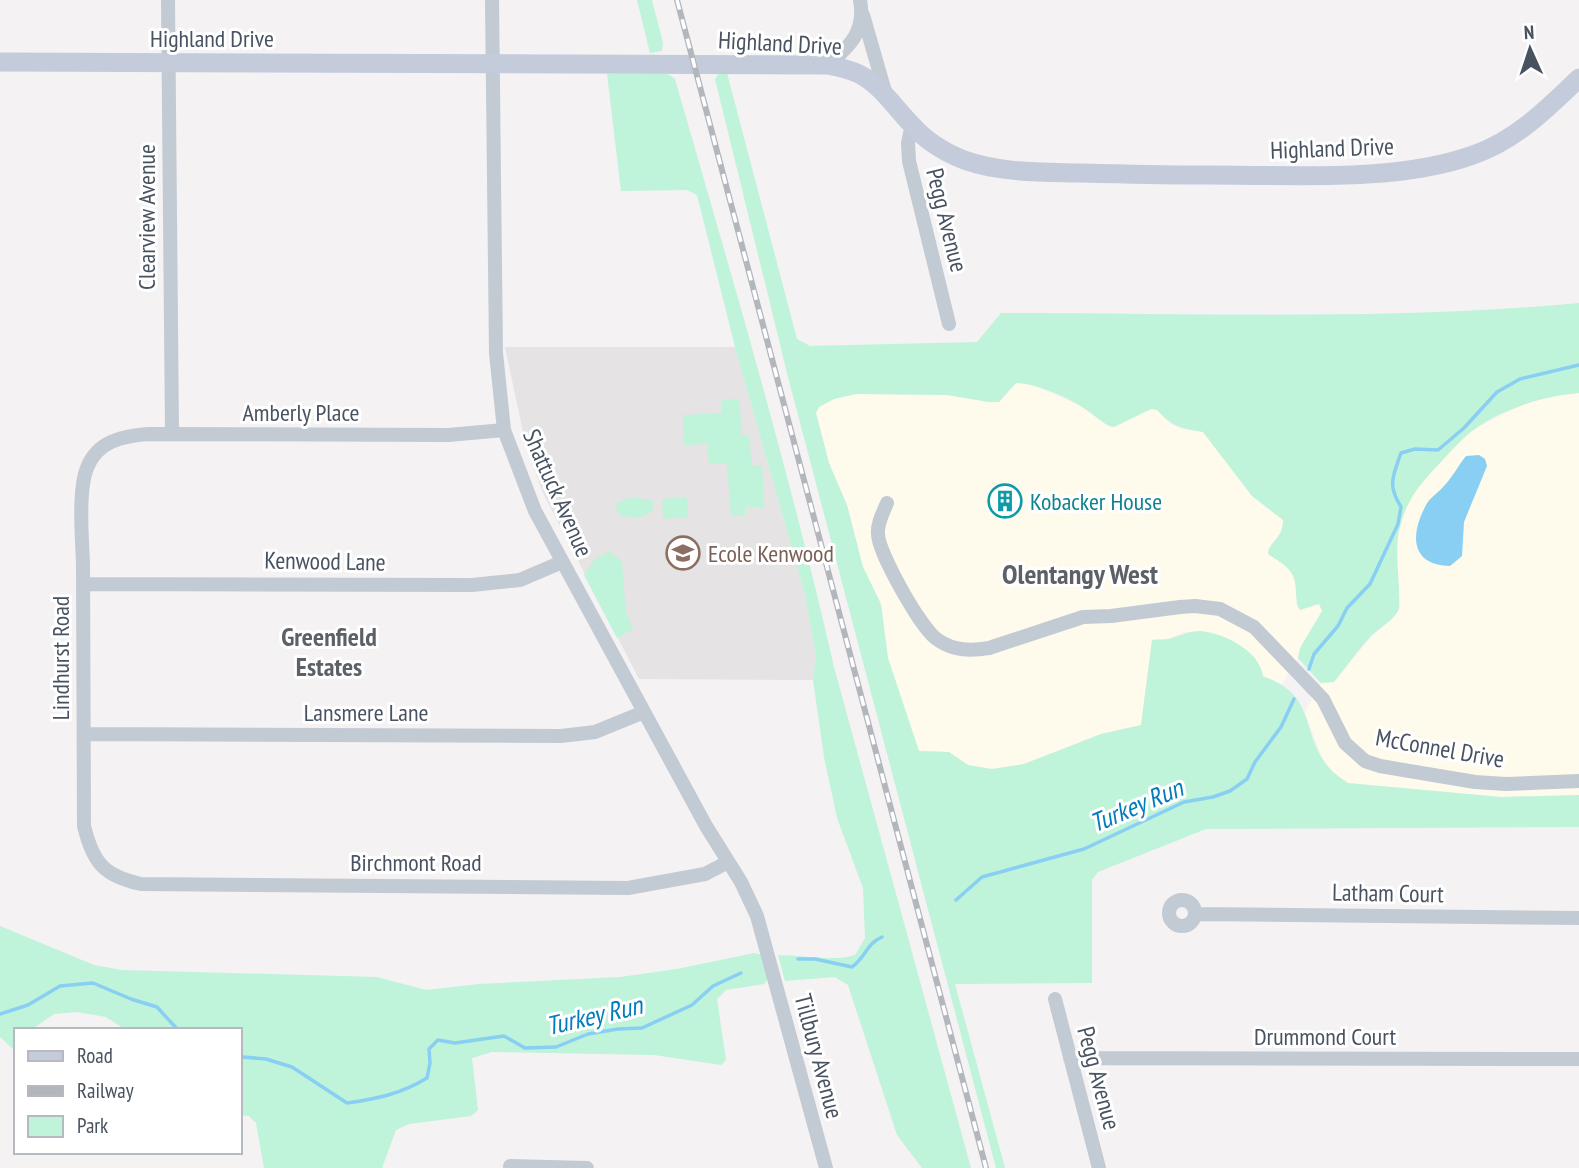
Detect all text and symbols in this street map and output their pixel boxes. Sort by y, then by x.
north arrow [1495,14,1565,84]
text: N [1523,20,1535,44]
street label: Highland Drive [150,23,274,54]
street label: Highland Drive [717,24,843,62]
street label: Highland Drive [1270,130,1394,166]
street label: Clearview Avenue [131,144,162,290]
street label: Pegg Avenue [919,165,975,275]
street label: Amberly Place [243,397,359,428]
street label: Shattuck Avenue [516,424,600,562]
building icon: Kobacker House [986,482,1024,520]
place label: Kobacker House [1030,486,1162,517]
school or university icon: Ecole Kenwood [664,534,702,572]
place label: Ecole Kenwood [708,538,834,569]
street label: Kenwood Lane [264,544,386,578]
district label: Olentangy West [1002,555,1158,592]
street label: Lindhurst Road [45,596,76,720]
district label: Greenfield Estates [281,620,377,683]
street label: Lansmere Lane [304,697,428,728]
street label: McConnel Drive [1373,721,1507,775]
water label: Turkey Run [1085,770,1189,839]
street label: Birchmont Road [350,847,482,878]
street label: Latham Court [1332,877,1444,909]
water label: Turkey Run [543,988,647,1042]
street label: Tillbury Avenue [787,990,851,1122]
street label: Drummond Court [1254,1021,1396,1052]
street label: Pegg Avenue [1070,1023,1128,1133]
legend [14,1028,242,1154]
text: Road [77,1042,113,1069]
text: Railway [77,1077,134,1104]
text: Park [77,1112,108,1139]

